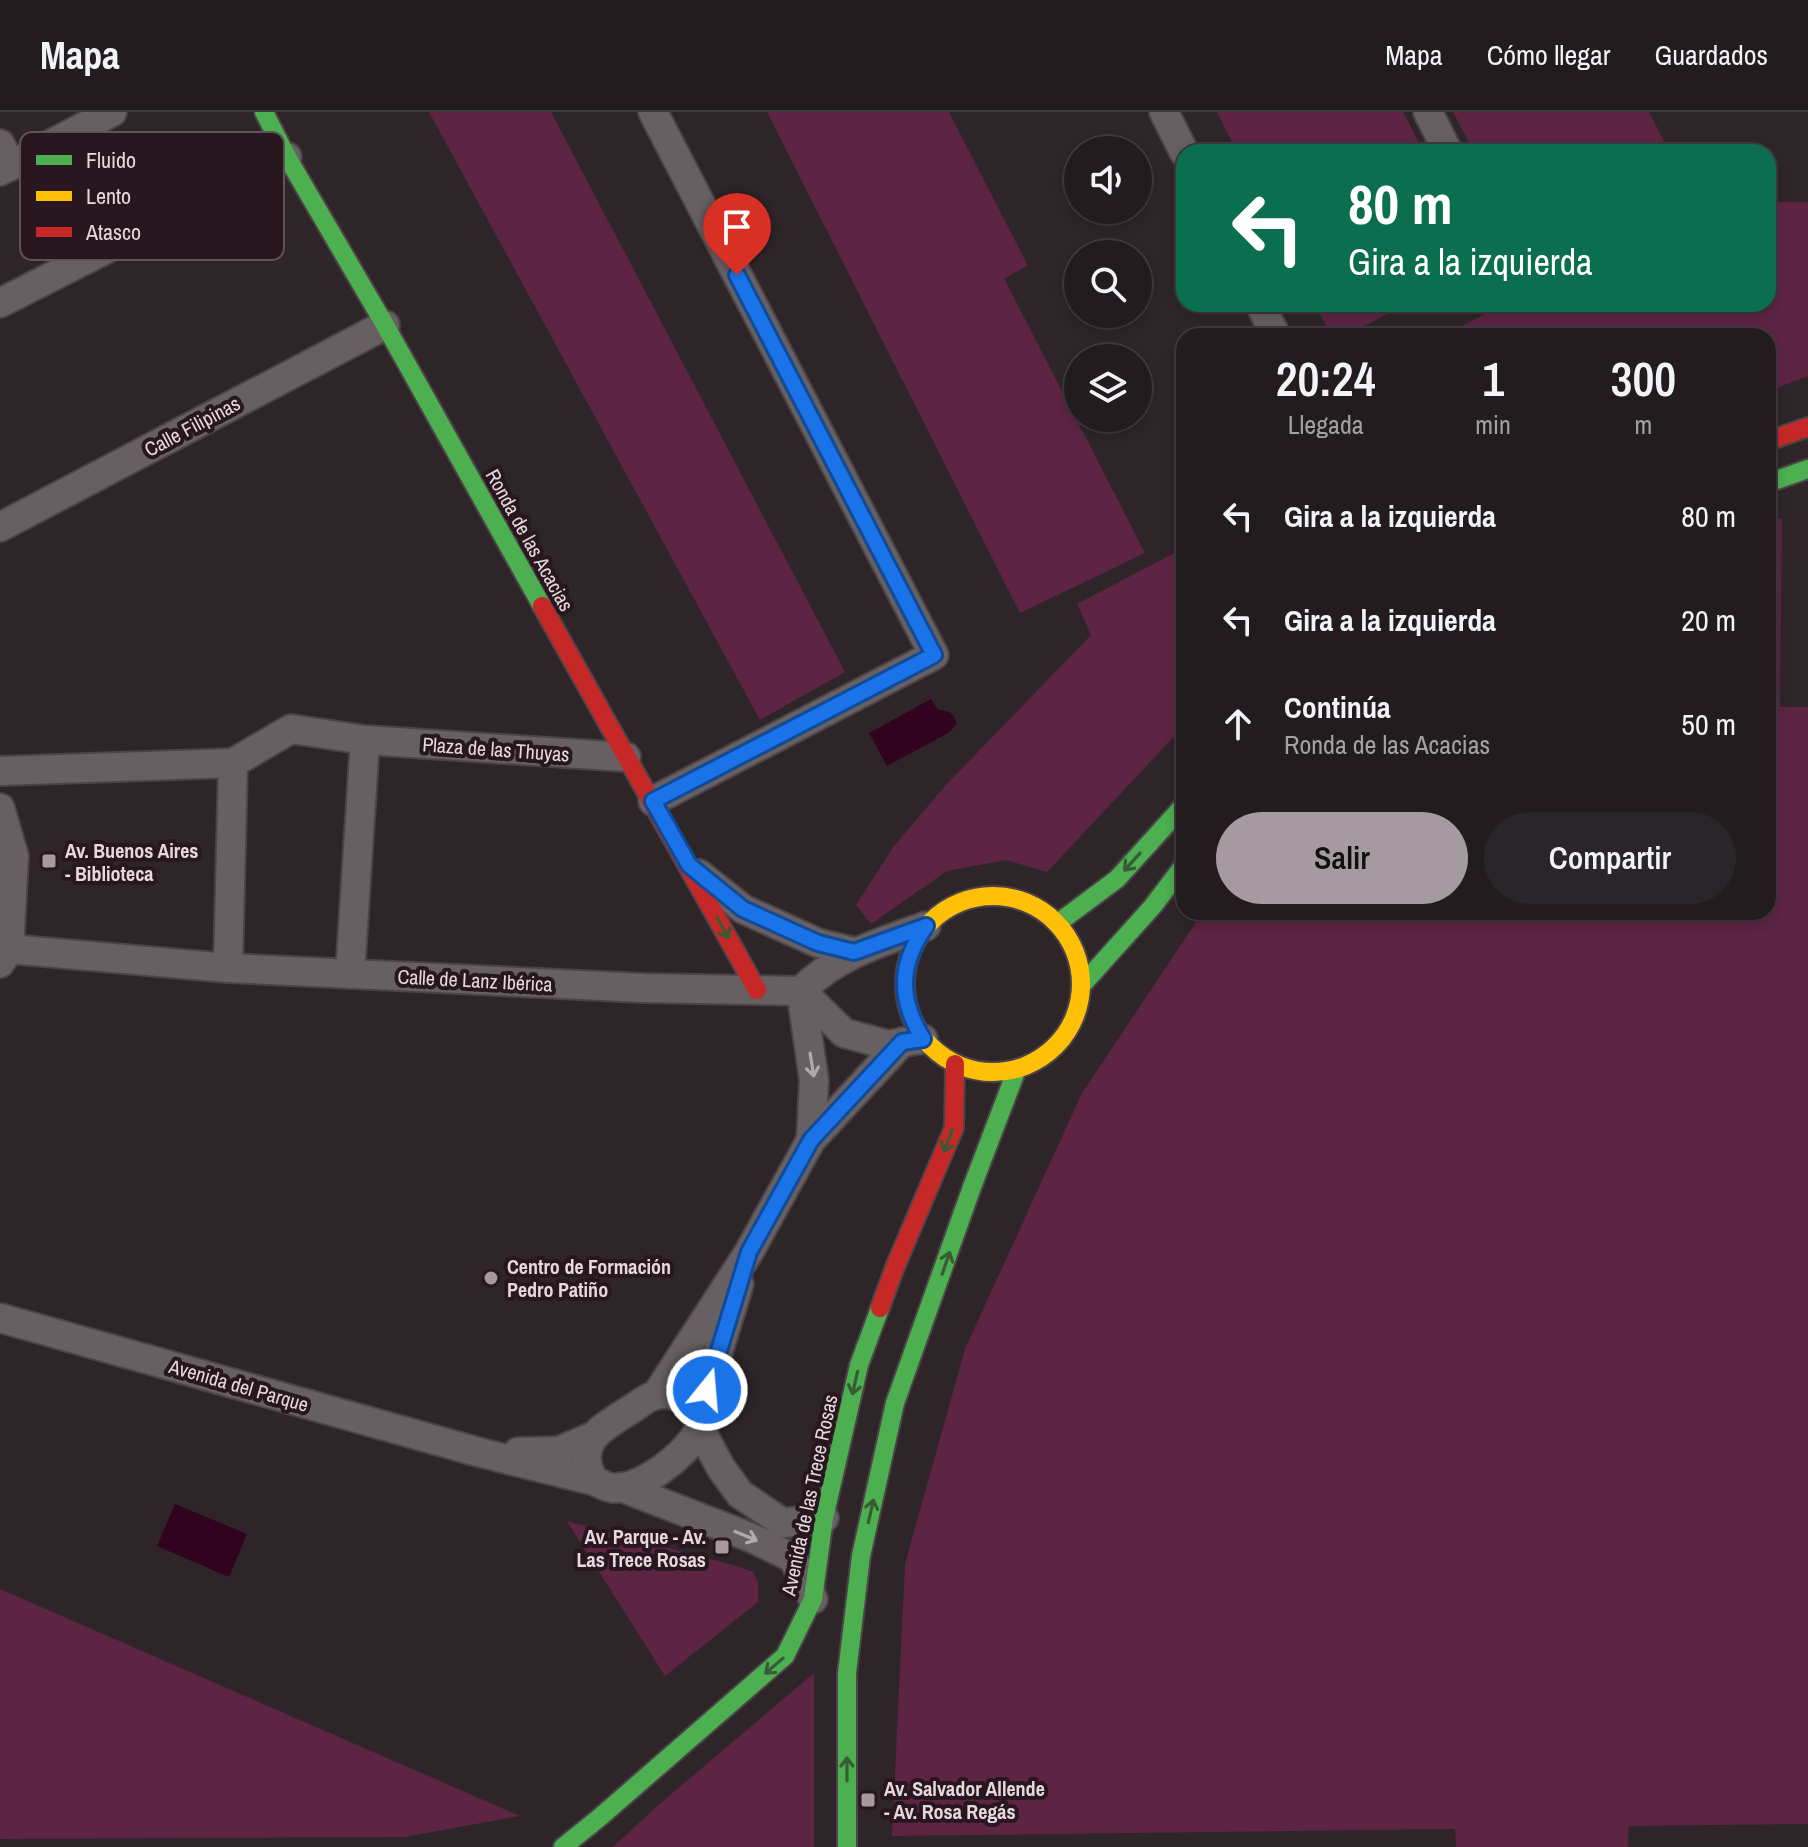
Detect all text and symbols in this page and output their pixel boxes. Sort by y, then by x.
text: Mapa [40,30,120,81]
text: Mapa [1385,36,1443,74]
text: Cómo llegar [1487,36,1610,74]
text: Guardados [1654,36,1768,74]
legend [20,132,284,260]
map controls [1064,136,1152,432]
button: sound [1064,136,1152,224]
text: Fluido [86,145,136,175]
text: 80 m [1348,166,1453,241]
icon: left [1216,176,1320,280]
text: Lento [86,181,131,211]
pin [703,193,771,275]
icon: arrive [715,205,759,249]
text: Atasco [85,217,141,247]
text: Gira a la izquierda [1348,238,1593,286]
button: search [1064,240,1152,328]
button: layers [1064,344,1152,432]
text: 20:24 [1276,346,1376,411]
text: 1 [1482,346,1504,411]
text: 300 [1611,346,1676,411]
street label: Calle Filipinas [139,389,245,463]
text: Llegada [1288,407,1364,442]
text: min [1475,407,1511,442]
text: m [1635,407,1652,442]
street label: Ronda de las Acacias [480,464,580,616]
icon: left [1216,494,1260,538]
text: Gira a la izquierda [1284,496,1496,536]
text: 80 m [1681,496,1736,536]
icon: left [1216,598,1260,642]
text: Gira a la izquierda [1284,600,1496,640]
text: 20 m [1681,600,1736,640]
text: Continúa [1284,687,1391,727]
icon: ahead [1216,702,1260,746]
text: 50 m [1681,704,1736,744]
text: Ronda de las Acacias [1284,727,1490,762]
street label: Plaza de las Thuyas [422,730,570,768]
button: Salir [1216,812,1468,904]
button: Compartir [1484,812,1736,904]
place label: Av. Buenos Aires - Biblioteca [65,837,198,887]
marker: Av. Buenos Aires - Biblioteca [40,852,58,870]
one-way arrow [1123,852,1141,872]
one-way arrow [716,915,731,939]
street label: Calle de Lanz Ibérica [397,962,553,998]
one-way arrow [805,1052,820,1077]
one-way arrow [940,1128,955,1153]
one-way arrow [940,1250,955,1275]
place label: Centro de Formación Pedro Patiño [507,1253,671,1303]
marker: Centro de Formación Pedro Patiño [482,1269,500,1287]
position arrow [665,1348,749,1432]
street label: Avenida del Parque [165,1352,312,1418]
one-way arrow [847,1369,862,1395]
street label: Avenida de las Trece Rosas [774,1392,844,1599]
one-way arrow [864,1499,879,1524]
place label: Av. Parque - Av. Las Trece Rosas [577,1523,706,1573]
one-way arrow [733,1530,758,1544]
marker: Av. Parque - Av. Las Trece Rosas [713,1538,731,1556]
one-way arrow [764,1657,784,1675]
one-way arrow [839,1756,855,1783]
place label: Av. Salvador Allende - Av. Rosa Regás [884,1775,1045,1825]
marker: Av. Salvador Allende - Av. Rosa Regás [859,1791,877,1809]

